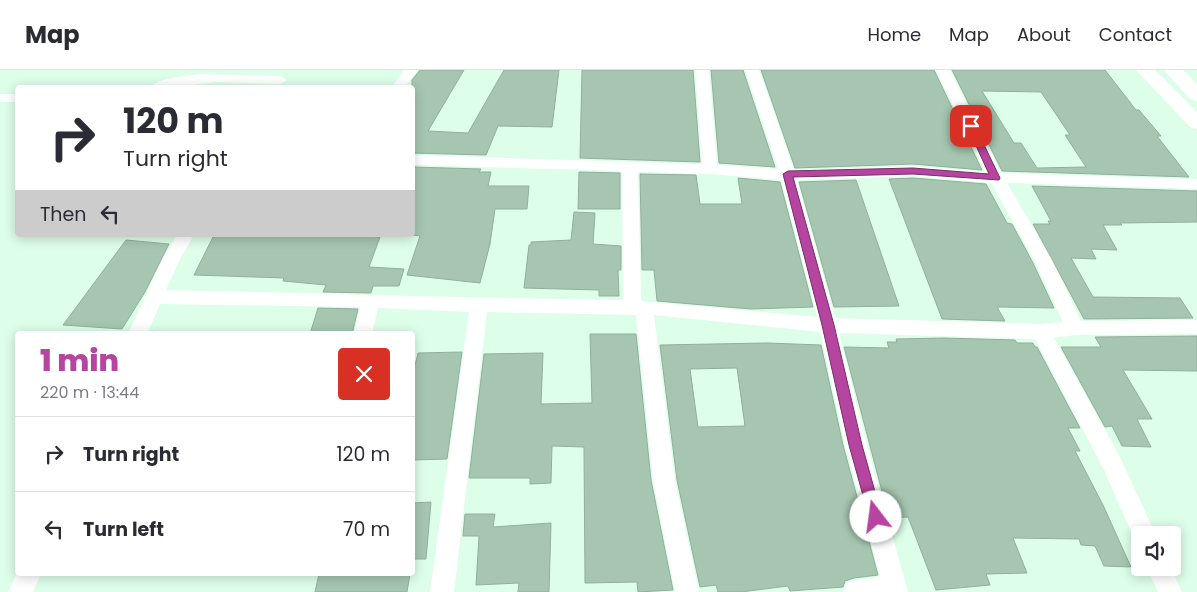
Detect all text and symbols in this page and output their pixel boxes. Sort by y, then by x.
text: Map [25,18,80,51]
text: Home [867,22,921,47]
text: Map [949,22,989,47]
text: About [1017,22,1071,47]
text: Contact [1099,22,1172,47]
text: 120 m [123,96,223,145]
icon: right [40,105,105,170]
pin [950,105,992,147]
icon: arrive [957,112,985,140]
text: Turn right [123,143,228,174]
icon: left [96,200,124,228]
text: Then [40,201,86,228]
text: 1 min [40,339,119,382]
button: close [338,348,390,400]
text: 220 m · 13:44 [40,381,139,404]
icon: right [40,440,68,468]
text: Turn right [83,441,179,468]
text: 120 m [336,441,390,468]
position arrow [849,490,901,542]
icon: left [40,515,68,543]
text: Turn left [83,516,164,543]
text: 70 m [343,516,390,543]
map controls [1131,526,1181,576]
button: sound [1131,526,1181,576]

